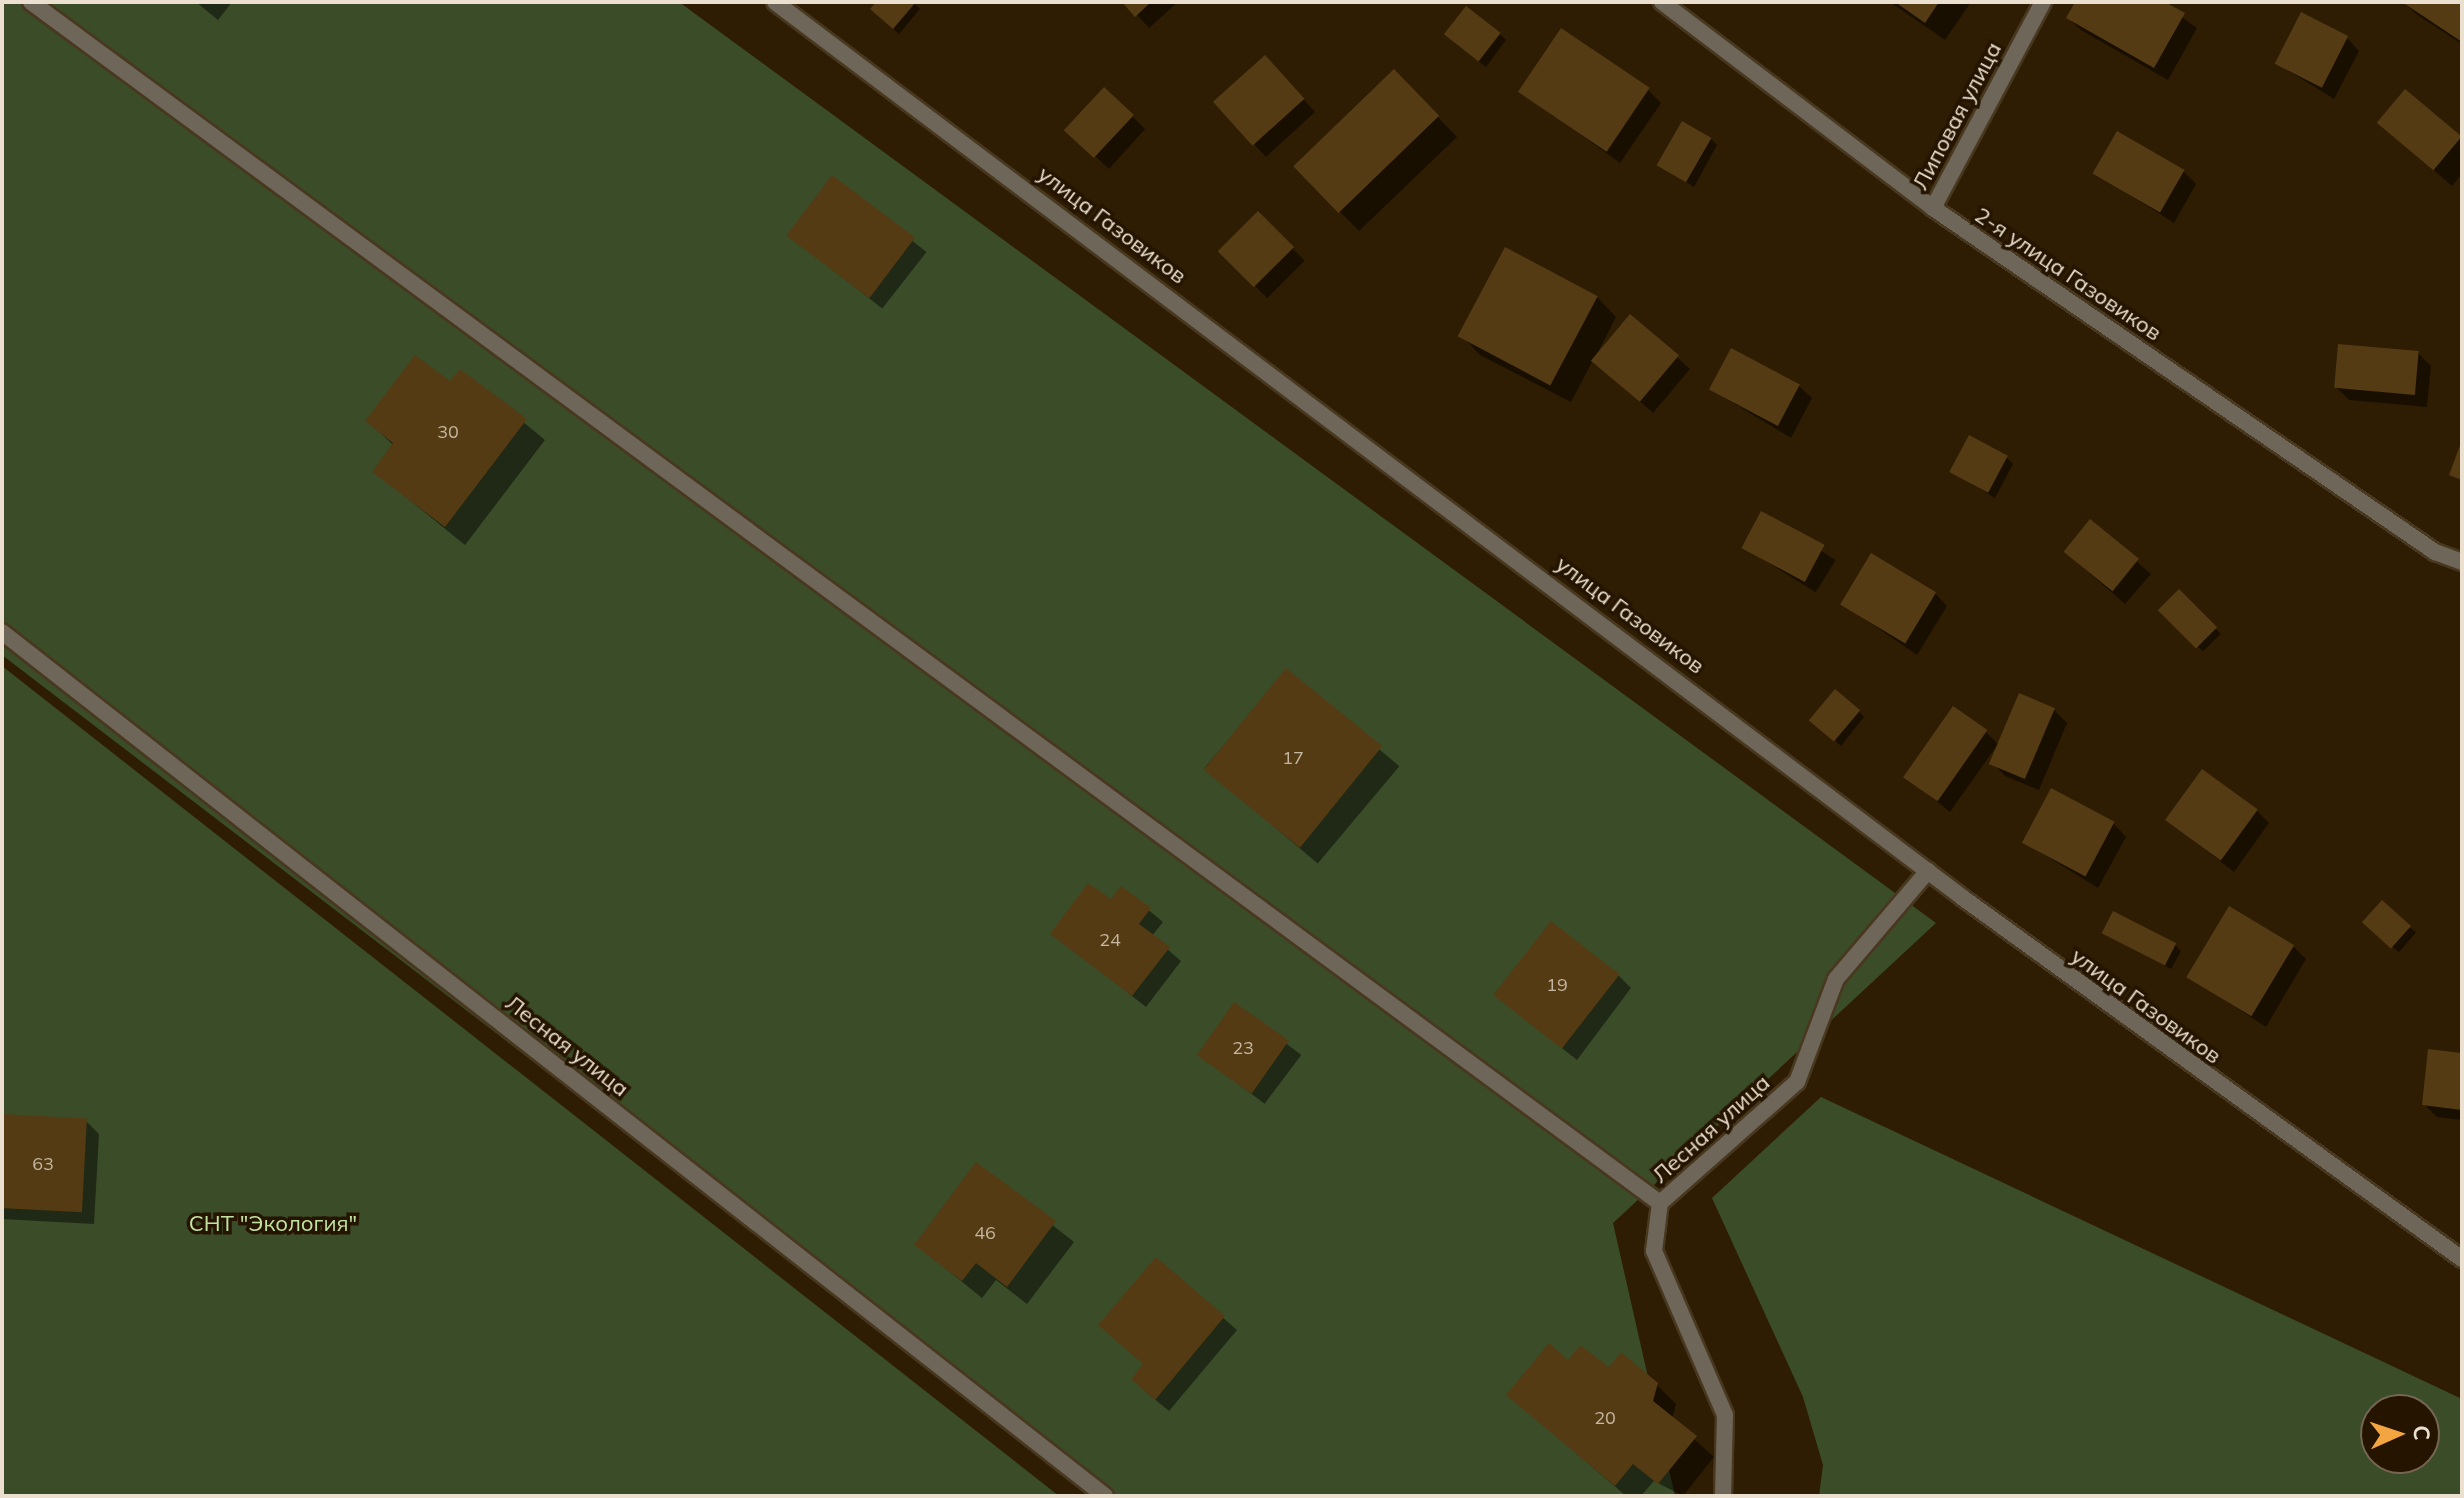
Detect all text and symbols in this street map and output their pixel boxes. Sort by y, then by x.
street label: Липовая улица [1907,38,2007,194]
street label: улица Газовиков [1033,161,1191,289]
street label: 2-я улица Газовиков [1970,202,2166,346]
house number: 30 [437,421,459,443]
street label: улица Газовиков [1551,551,1709,679]
house number: 17 [1282,747,1304,769]
house number: 24 [1099,929,1121,951]
street label: улица Газовиков [2066,943,2226,1069]
house number: 19 [1546,974,1568,996]
street label: Лесная улица [500,990,634,1102]
house number: 23 [1232,1037,1254,1059]
street label: Лесная улица [1647,1069,1775,1189]
house number: 63 [32,1153,54,1175]
park label: СНТ "Экология" [189,1211,357,1237]
house number: 46 [974,1222,996,1244]
north arrow [2360,1394,2440,1474]
house number: 20 [1594,1407,1616,1429]
text: С [2408,1425,2436,1441]

